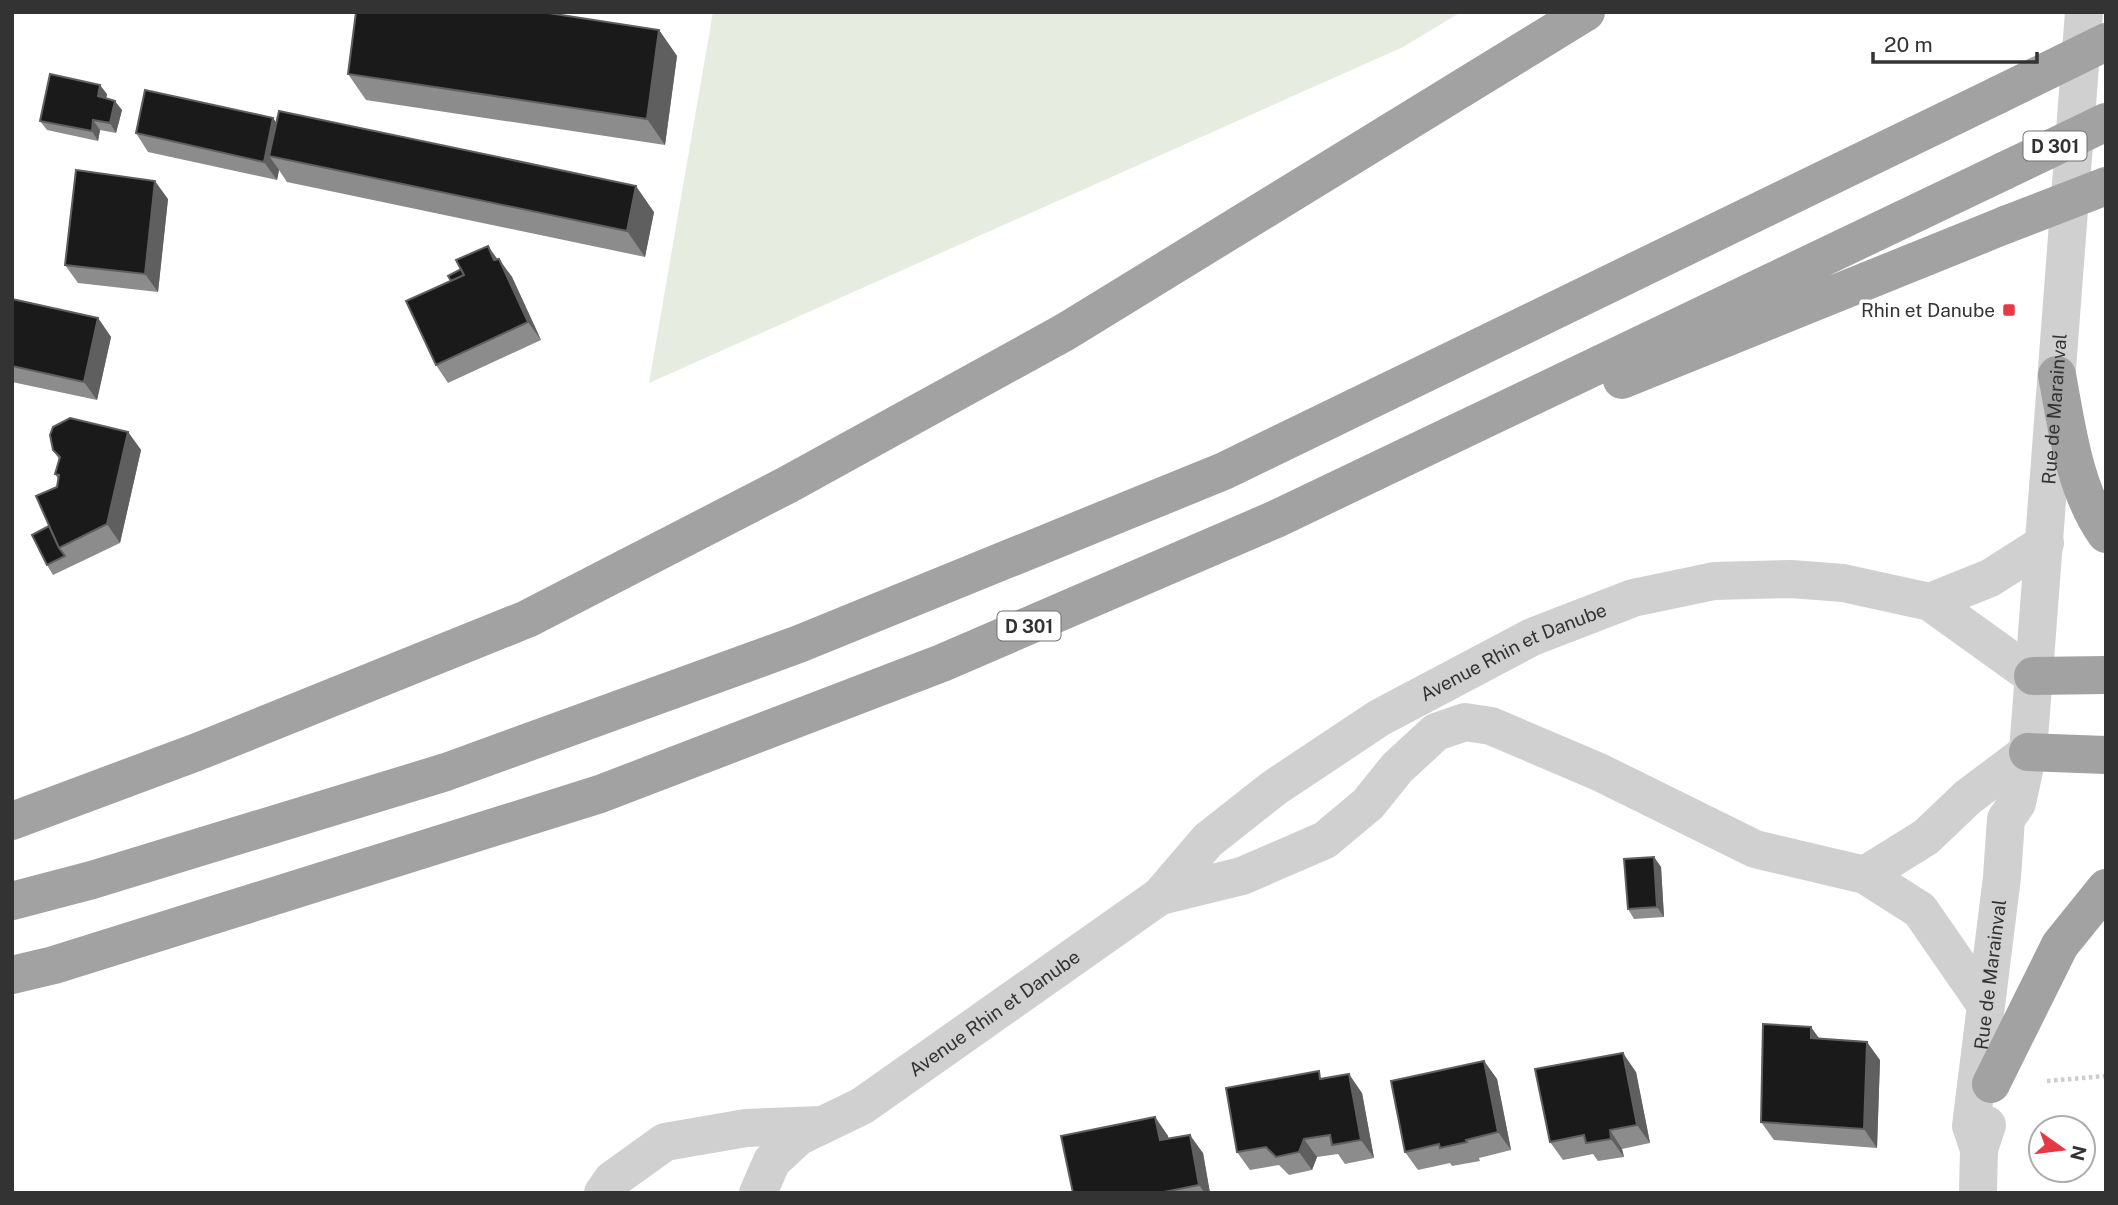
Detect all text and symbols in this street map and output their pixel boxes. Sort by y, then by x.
scale bar [1873,21,2038,65]
text: 20 m [1884,32,1933,57]
road number: D 301 [2024,132,2086,160]
place label: Rhin et Danube [1861,299,1995,321]
marker: Rhin et Danube [2001,302,2017,318]
street label: Rue de Marainval [2037,333,2071,485]
street label: Avenue Rhin et Danube [1416,598,1610,705]
road number: D 301 [998,612,1060,640]
street label: Rue de Marainval [1970,898,2010,1051]
street label: Avenue Rhin et Danube [904,945,1084,1081]
north arrow [2027,1114,2097,1184]
text: N [2066,1143,2091,1163]

